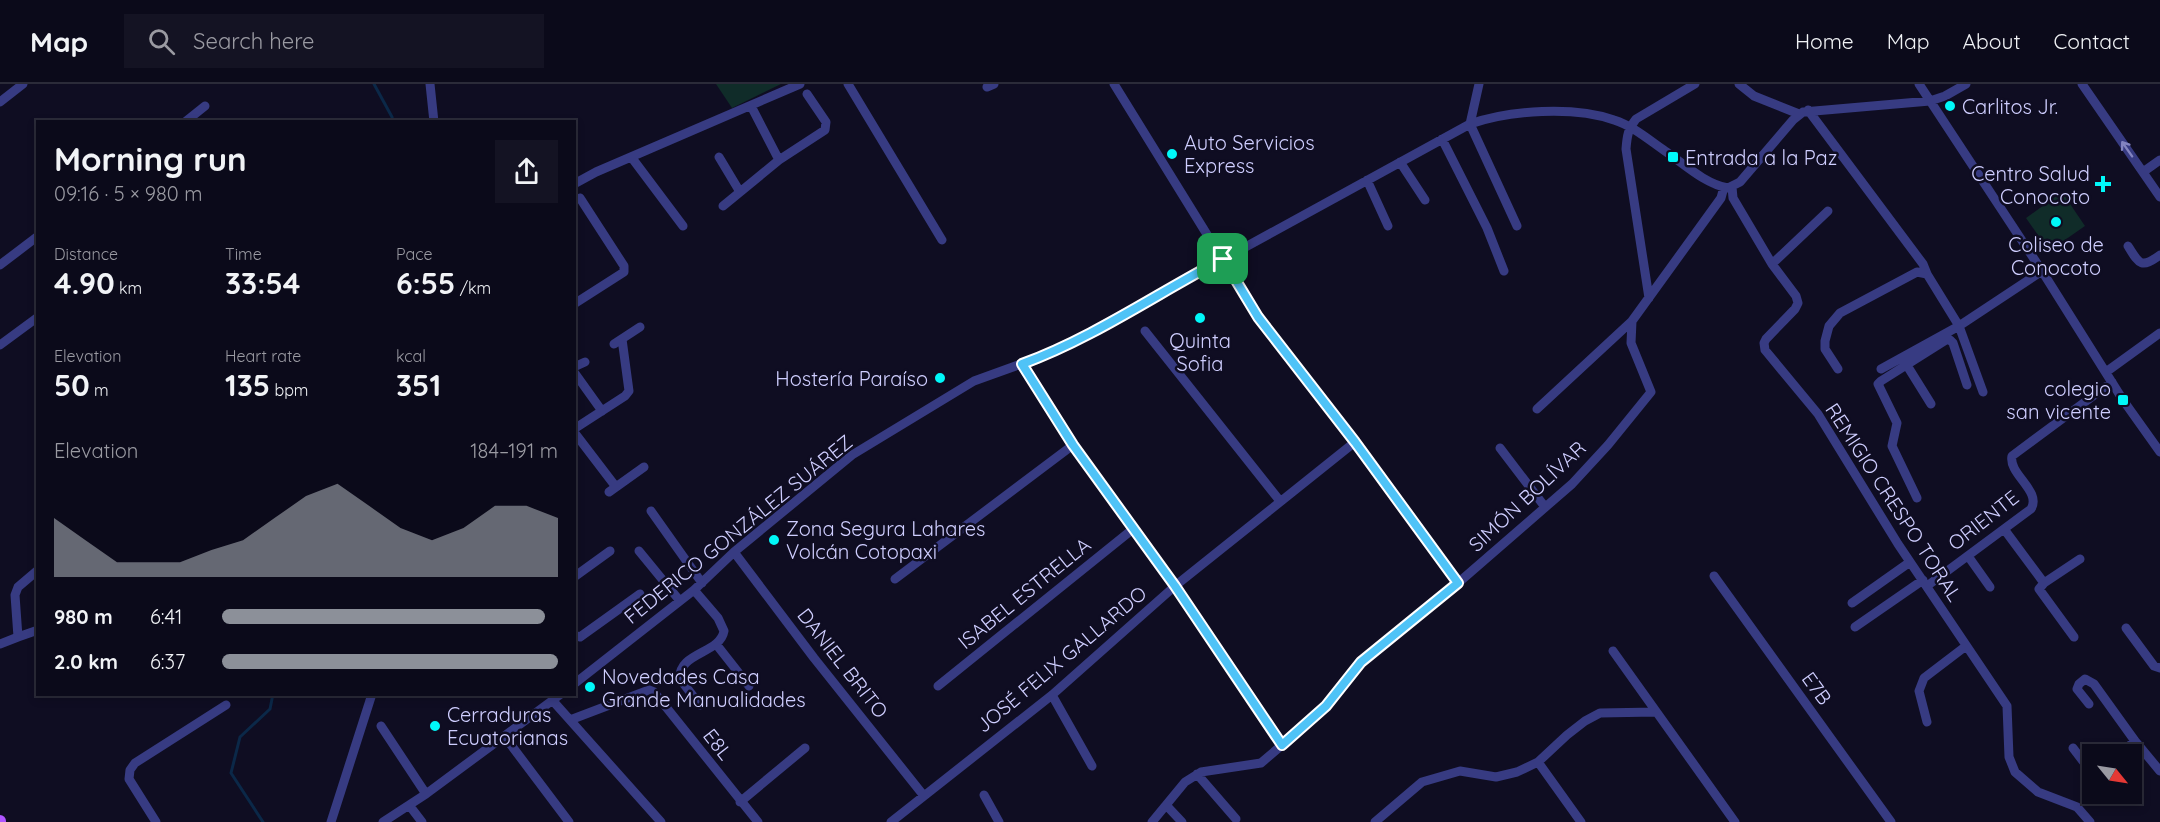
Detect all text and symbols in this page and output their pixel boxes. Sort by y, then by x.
search box [124,14,544,68]
text: Map [30,24,88,59]
icon: search [145,25,178,58]
text: Search here [193,27,315,55]
text: Home [1795,28,1854,54]
text: Map [1887,28,1930,54]
text: About [1963,28,2021,54]
text: Contact [2054,28,2130,54]
place label: Carlitos Jr. [1962,94,2058,119]
marker: Carlitos Jr. [1943,99,1957,113]
place label: Auto Servicios Express [1184,130,1315,178]
text: Morning run [54,138,247,179]
button: share [495,140,558,203]
one-way arrow [2121,141,2133,158]
place label: Entrada a la Paz [1685,145,1837,170]
marker: Auto Servicios Express [1165,147,1179,161]
marker: Entrada a la Paz [1666,150,1680,164]
place label: Centro Salud Conocoto [1971,161,2090,209]
marker: Centro Salud Conocoto [2094,175,2112,193]
text: 09:16 · 5 × 980 m [54,181,202,206]
marker: Coliseo de Conocoto [2049,215,2063,229]
place label: Coliseo de Conocoto [2008,232,2104,280]
pin [1197,233,1248,284]
icon: arrive [1206,242,1239,275]
text: Distance [54,244,118,264]
text: Time [225,244,262,264]
text: Pace [396,244,432,264]
text: 4.90 [54,264,115,302]
text: 33:54 [225,264,300,302]
text: 6:55 [396,264,455,302]
text: km [115,278,142,298]
text: /km [455,278,491,298]
marker: Quinta Sofia [1193,311,1207,325]
place label: Quinta Sofia [1169,328,1231,376]
text: Elevation [54,346,121,366]
text: Heart rate [225,346,301,366]
text: kcal [396,346,426,366]
text: 50 [54,366,90,404]
text: 135 [225,366,270,404]
text: 351 [396,366,441,404]
place label: Hostería Paraíso [775,366,928,391]
marker: Hostería Paraíso [933,371,947,385]
place label: colegio san vicente [2006,376,2111,424]
text: m [90,380,109,400]
text: bpm [270,380,308,400]
marker: colegio san vicente [2116,393,2130,407]
street label: REMIGIO CRESPO TORAL [1820,398,1968,606]
street label: FEDERICO GONZÁLEZ SUÁREZ [619,429,857,629]
street label: SIMÓN BOLÍVAR [1463,435,1591,557]
text: Elevation [54,438,138,463]
text: 184–191 m [470,438,558,463]
street label: ORIENTE [1943,485,2023,555]
place label: Zona Segura Lahares Volcán Cotopaxi [786,516,985,564]
street label: ISABEL ESTRELLA [953,532,1095,654]
marker: Zona Segura Lahares Volcán Cotopaxi [767,533,781,547]
street label: JOSÉ FELIX GALLARDO [971,580,1151,738]
street label: DANIEL BRITO [792,603,894,723]
text: 980 m [54,604,113,629]
text: 6:41 [150,604,182,629]
text: 2.0 km [54,649,118,674]
text: 6:37 [150,649,185,674]
place label: Novedades Casa Grande Manualidades [602,664,806,712]
street label: E7B [1797,667,1837,709]
marker: Novedades Casa Grande Manualidades [583,680,597,694]
place label: Cerraduras Ecuatorianas [447,702,568,750]
marker: Cerraduras Ecuatorianas [428,719,442,733]
street label: E8L [698,723,738,765]
north arrow [2082,744,2142,804]
map controls [2082,744,2142,804]

